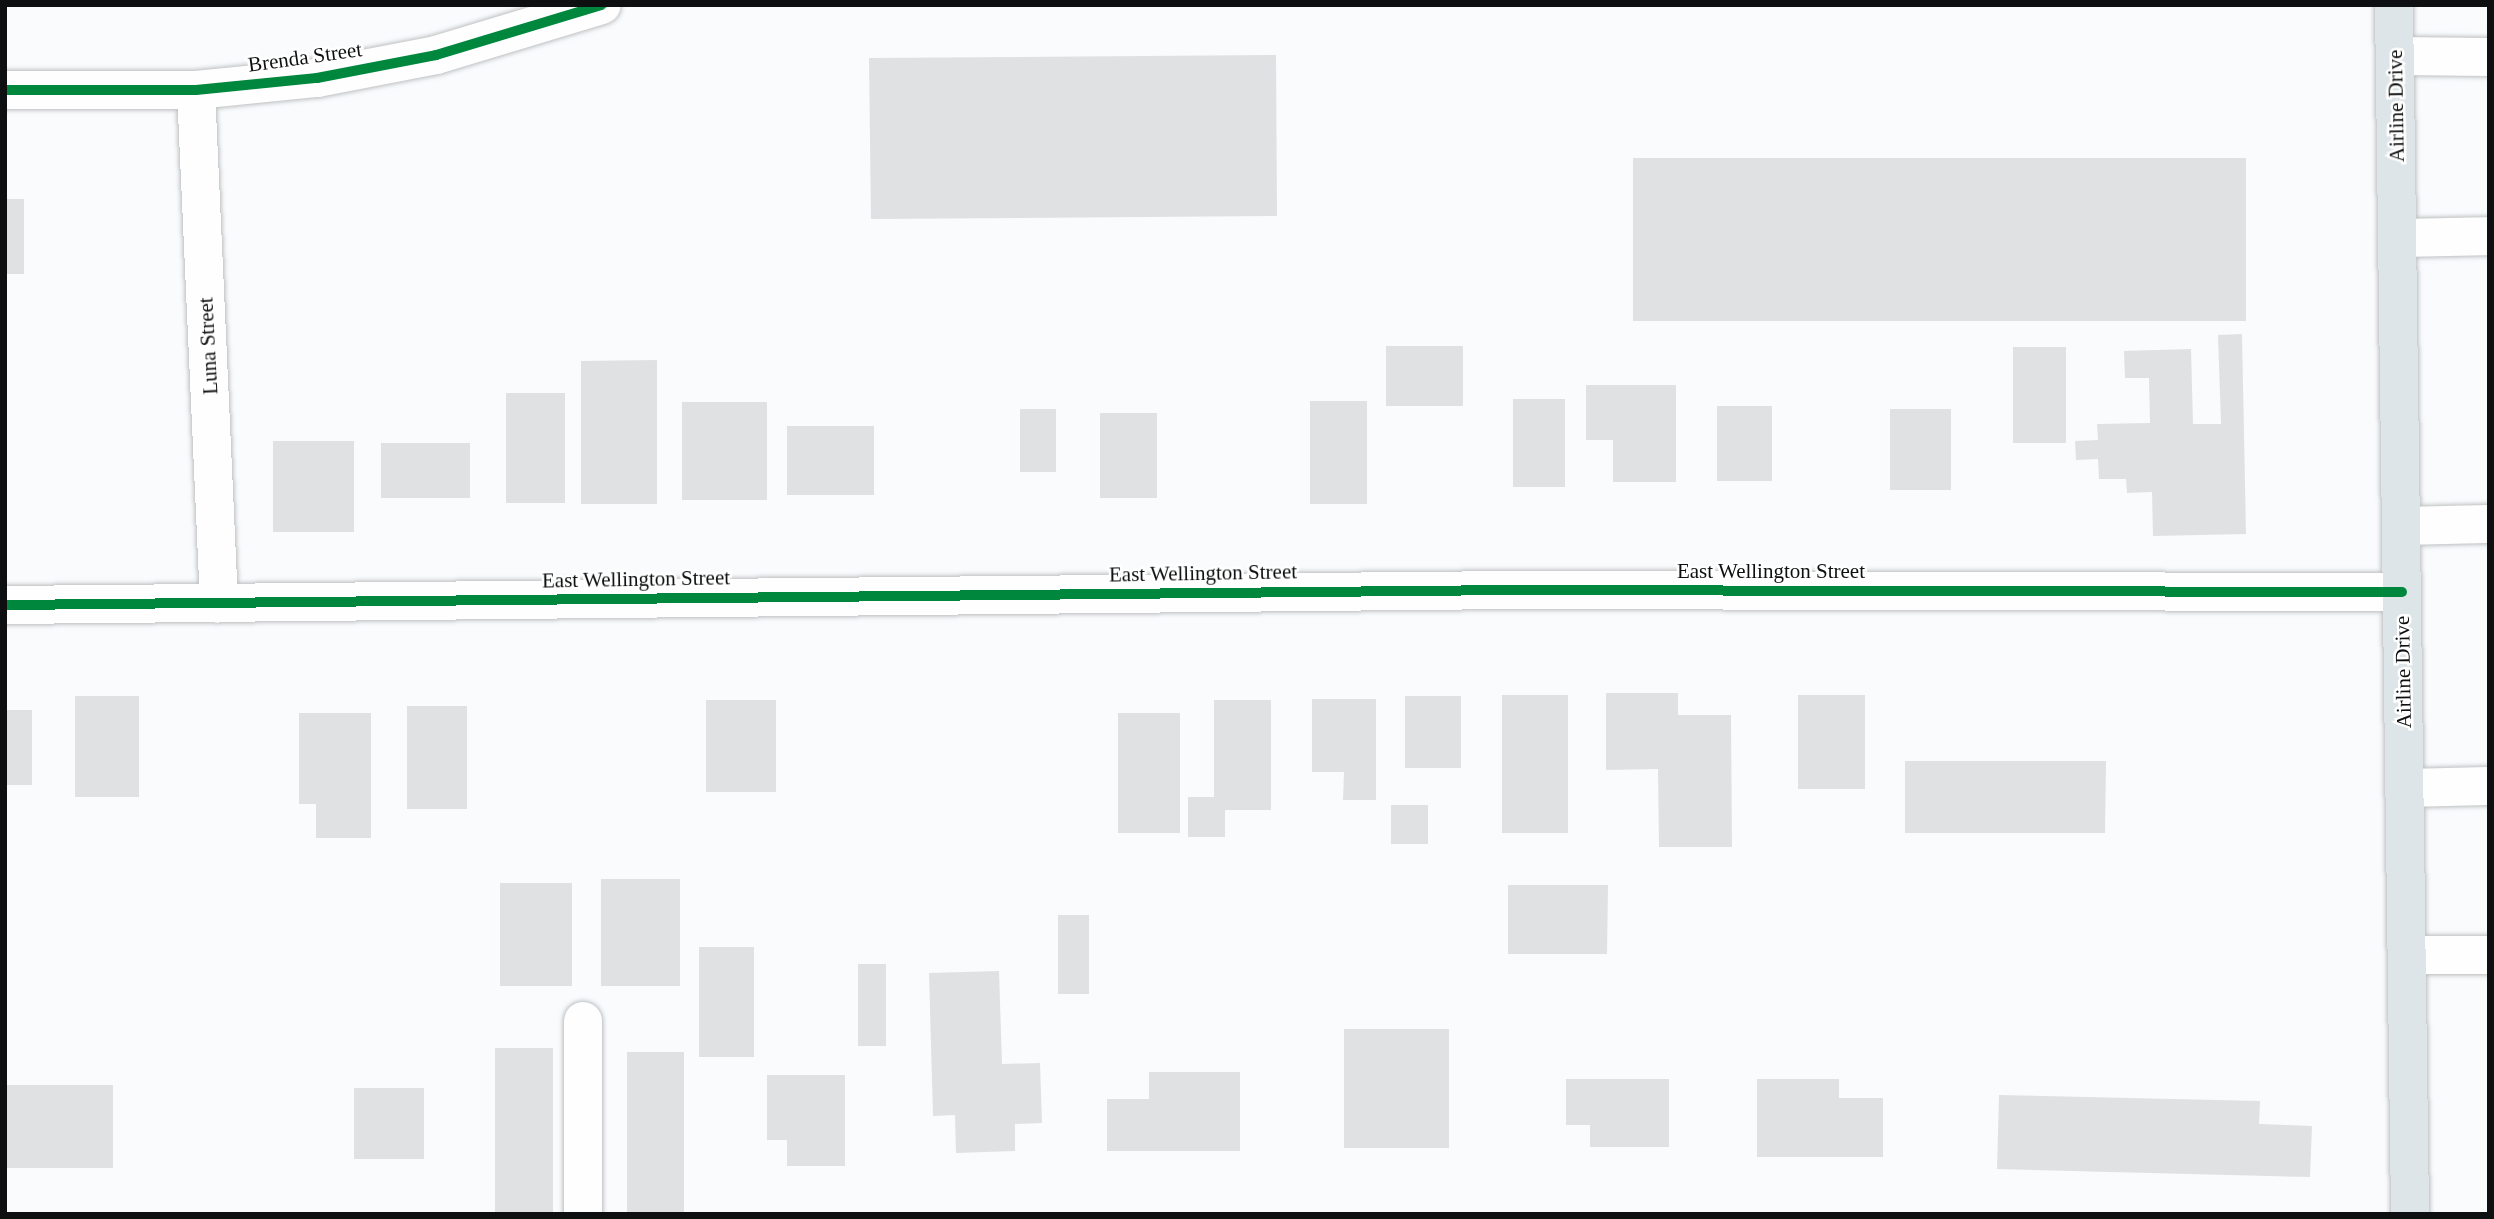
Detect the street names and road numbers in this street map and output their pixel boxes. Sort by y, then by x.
street label: Brenda Street [246,37,364,77]
street label: Airline Drive [2382,50,2410,162]
street label: Luna Street [193,297,223,395]
street label: East Wellington Street [1677,558,1865,584]
street label: East Wellington Street [1109,559,1297,587]
street label: East Wellington Street [542,565,730,593]
street label: Airline Drive [2389,616,2417,728]

